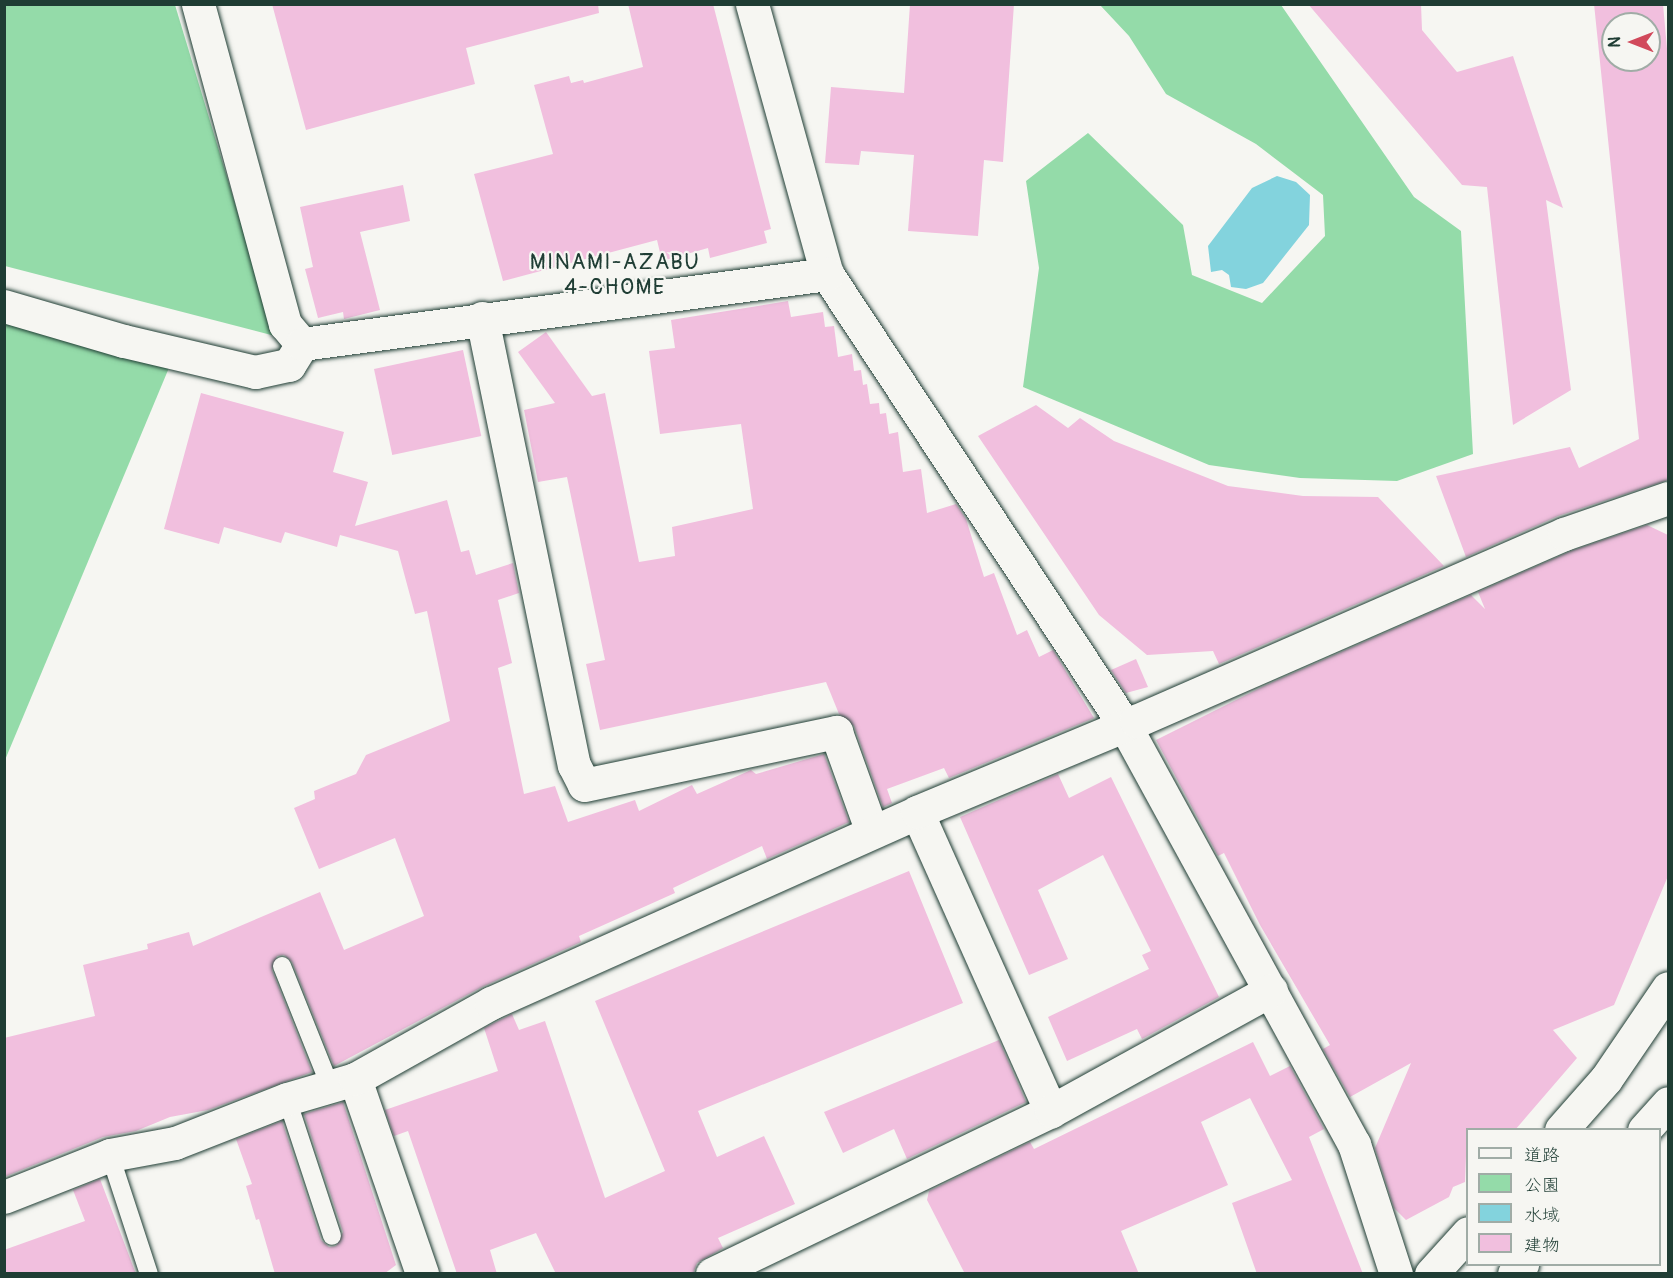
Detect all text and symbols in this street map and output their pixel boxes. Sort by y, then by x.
north arrow [1601,12,1661,72]
text: N [1605,37,1625,47]
district label: MINAMI-AZABU 4-CHOME [530,249,700,300]
legend [1466,1128,1661,1266]
text: 道路 [1524,1144,1560,1167]
text: 公園 [1524,1174,1560,1197]
text: 水域 [1524,1204,1560,1227]
text: 建物 [1524,1234,1560,1257]

